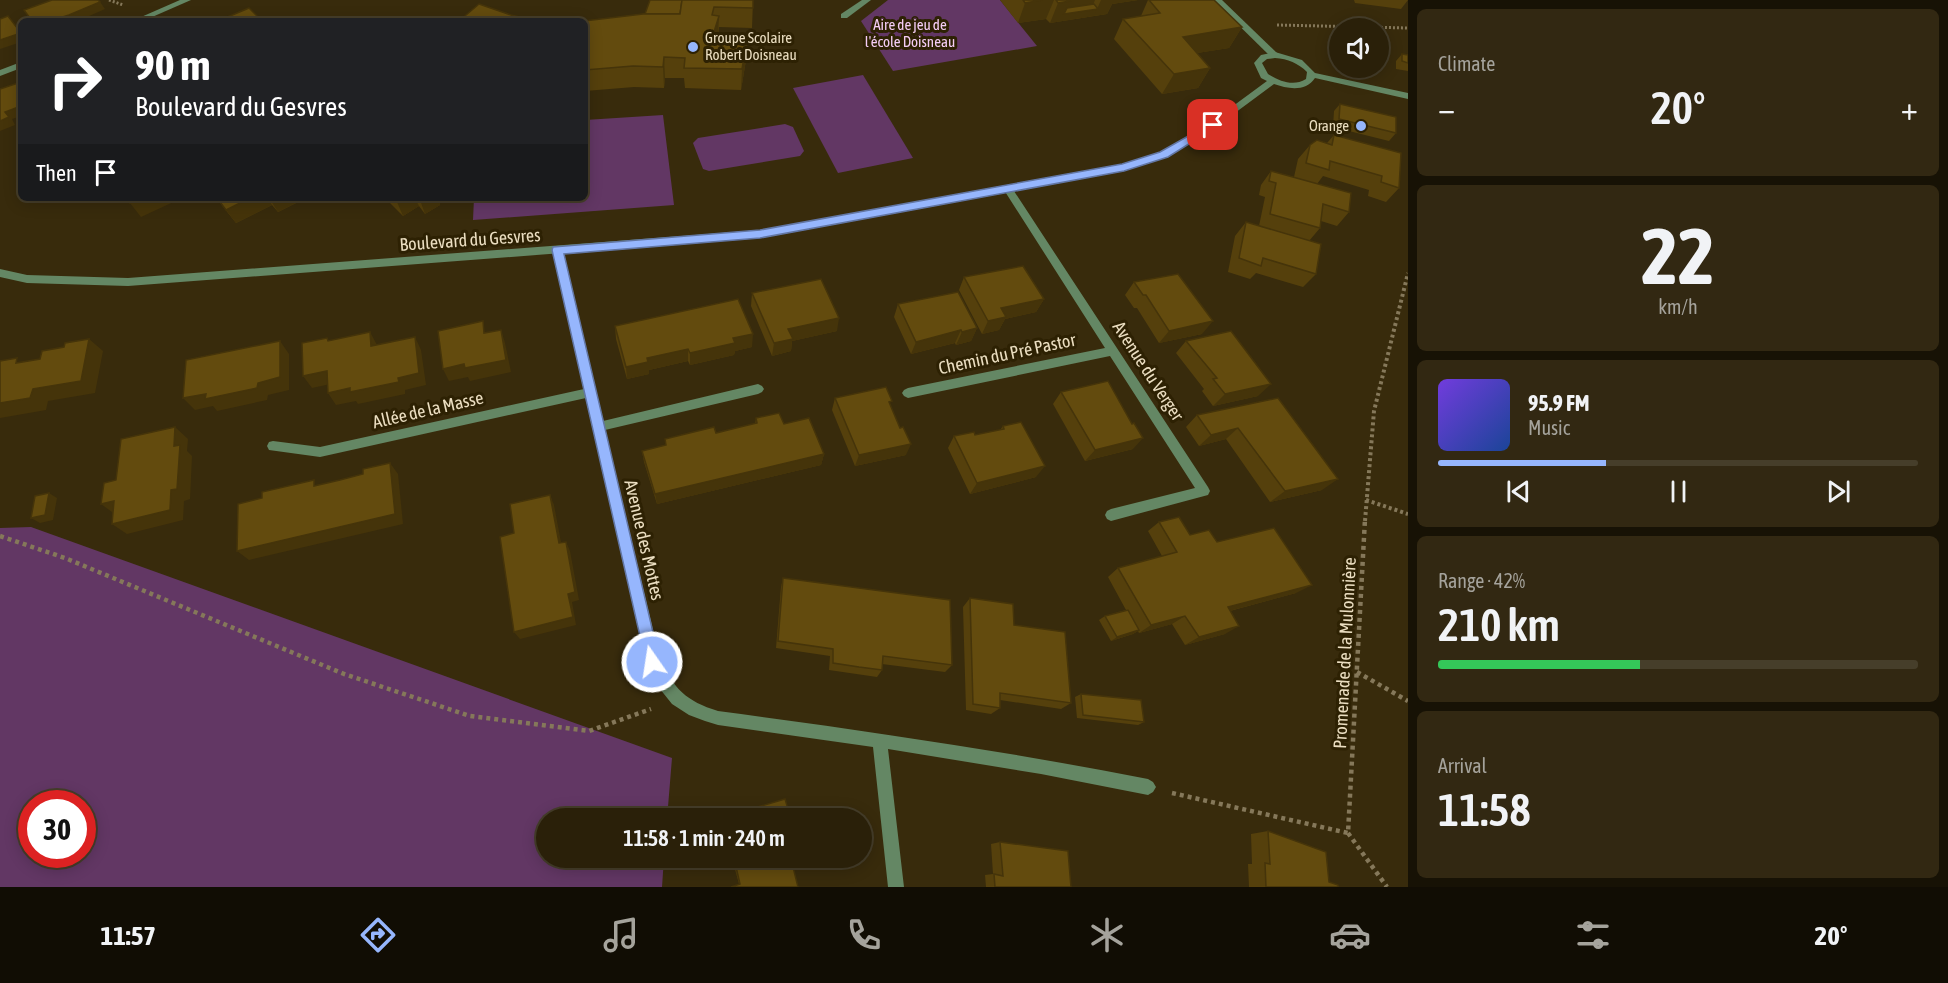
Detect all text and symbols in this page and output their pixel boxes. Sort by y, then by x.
park label: Aire de jeu de l'école Doisneau [865,16,955,50]
map controls [1329,18,1389,78]
button: sound [1329,18,1389,78]
place label: Groupe Scolaire Robert Doisneau [705,29,797,63]
marker: Groupe Scolaire Robert Doisneau [686,40,700,54]
text: 90 m [135,41,210,89]
icon: right [36,42,114,120]
text: Climate [1438,52,1495,75]
text: 20° [1651,82,1705,134]
text: − [1438,89,1455,127]
text: + [1901,89,1918,127]
text: Boulevard du Gesvres [135,91,347,122]
pin [1187,99,1238,150]
icon: arrive [1196,108,1229,141]
place label: Orange [1309,117,1349,134]
marker: Orange [1354,119,1368,133]
icon: arrive [89,156,122,189]
text: Then [36,160,77,186]
text: 22 [1641,211,1715,301]
street label: Boulevard du Gesvres [399,224,541,255]
text: km/h [1658,295,1698,318]
street label: Avenue du Verger [1109,317,1189,425]
street label: Chemin du Pré Pastor [936,329,1078,378]
street label: Allée de la Masse [370,387,485,432]
text: 95.9 FM [1528,390,1590,416]
text: Music [1528,416,1570,439]
icon: previous [1502,475,1535,508]
icon: pause [1662,475,1695,508]
icon: next [1822,475,1855,508]
street label: Avenue des Mottes [620,478,669,602]
street label: Promenade de la Mulonnière [1329,557,1360,749]
text: Range · 42% [1438,569,1525,592]
text: 210 km [1438,599,1560,651]
position arrow [620,630,684,694]
text: Arrival [1438,754,1487,777]
text: 11:58 [1438,784,1531,836]
speed limit sign: 30 [18,790,96,868]
text: 11:58 · 1 min · 240 m [623,825,785,851]
icon: directions [357,914,399,956]
icon: music [600,914,642,956]
icon: phone [843,914,885,956]
icon: climate [1086,914,1128,956]
icon: car [1329,914,1371,956]
icon: filters [1572,914,1614,956]
text: 11:57 [100,920,156,951]
text: 20° [1815,920,1847,951]

